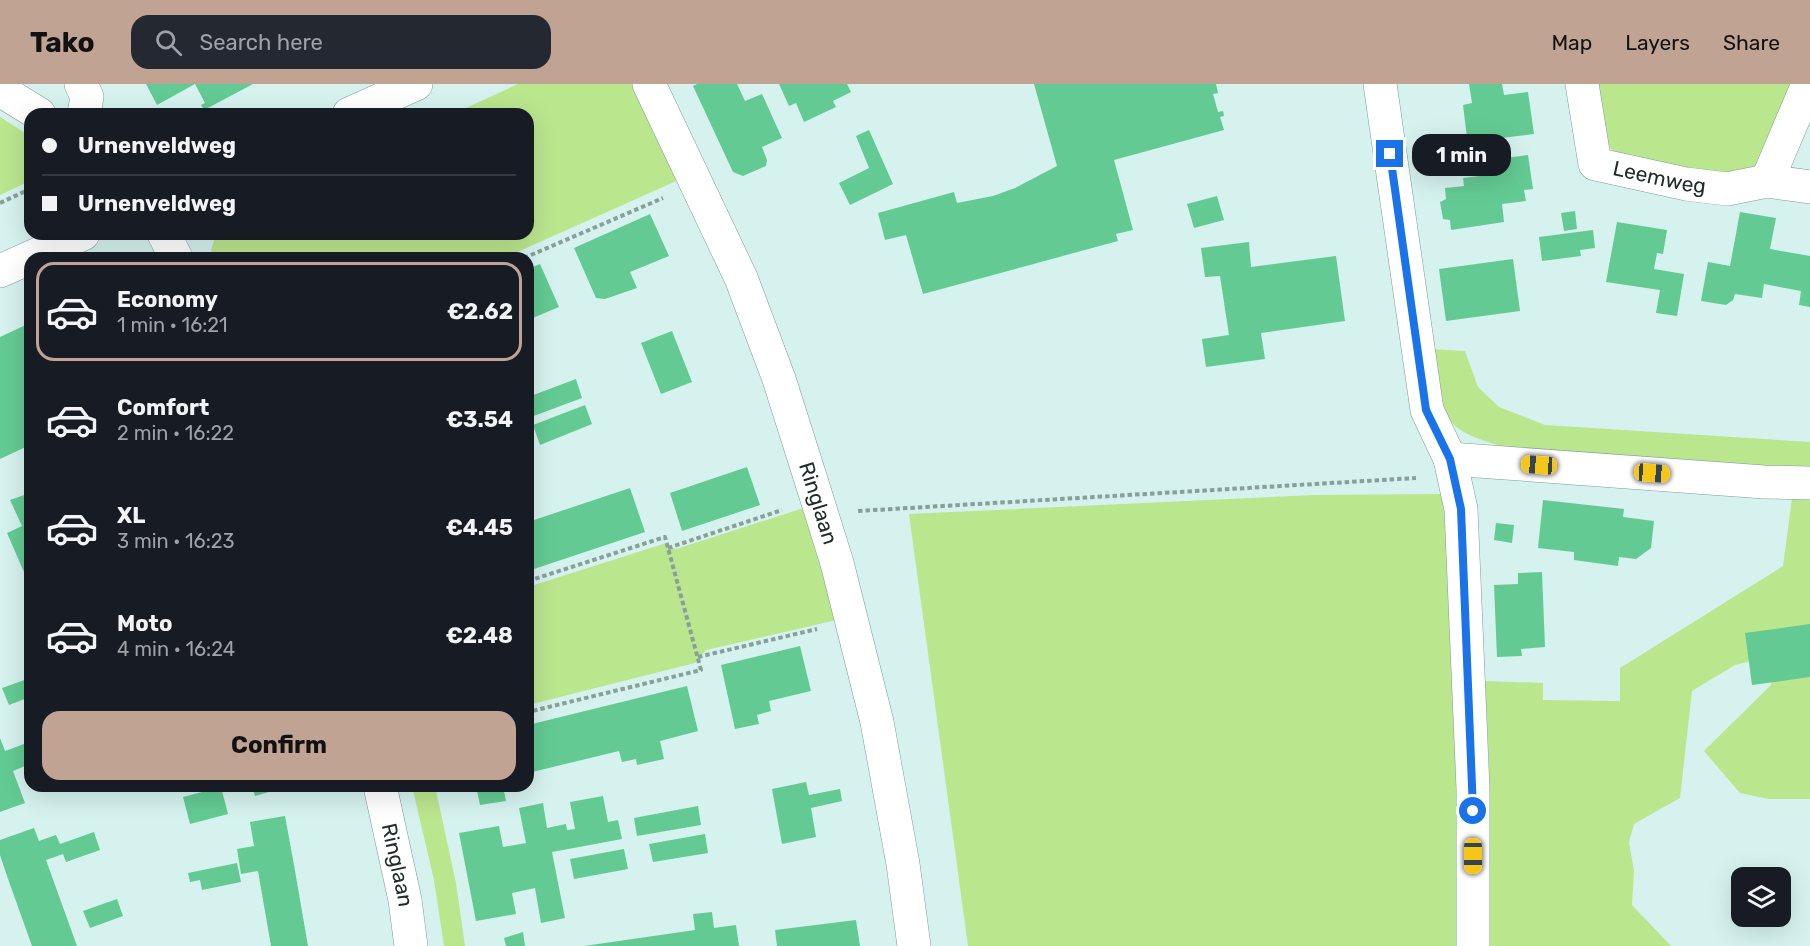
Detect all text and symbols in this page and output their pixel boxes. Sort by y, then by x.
search box [131,15,551,69]
text: Tako [30,26,95,59]
icon: search [152,26,185,59]
text: Search here [200,29,323,56]
text: Map [1551,30,1592,55]
text: Layers [1625,30,1690,55]
text: Share [1723,30,1780,55]
text: Urnenveldweg [78,132,236,159]
callout: 1 min [1411,133,1510,175]
route end [1376,140,1403,167]
text: 1 min [1436,143,1487,167]
street label: Leemweg [1611,155,1707,198]
text: Urnenveldweg [78,190,236,217]
icon: car [45,285,99,339]
text: Economy [117,286,218,313]
text: €2.62 [447,298,513,325]
text: 1 min · 16:21 [117,313,228,337]
icon: car [45,393,99,447]
text: Comfort [117,394,209,421]
text: €3.54 [446,406,513,433]
text: 2 min · 16:22 [117,421,234,445]
car [1520,455,1558,475]
street label: Ringlaan [794,459,843,548]
car [1633,463,1671,483]
icon: car [45,501,99,555]
text: XL [117,502,145,529]
text: €4.45 [446,514,513,541]
text: 3 min · 16:23 [117,529,235,553]
icon: car [45,609,99,663]
text: Moto [117,610,172,637]
text: €2.48 [445,622,513,649]
text: 4 min · 16:24 [117,637,235,661]
button: Confirm [42,711,516,780]
route start [1459,797,1486,824]
street label: Ringlaan [377,821,419,908]
car [1464,838,1482,874]
map controls [1731,867,1791,927]
button: layers [1731,867,1791,927]

